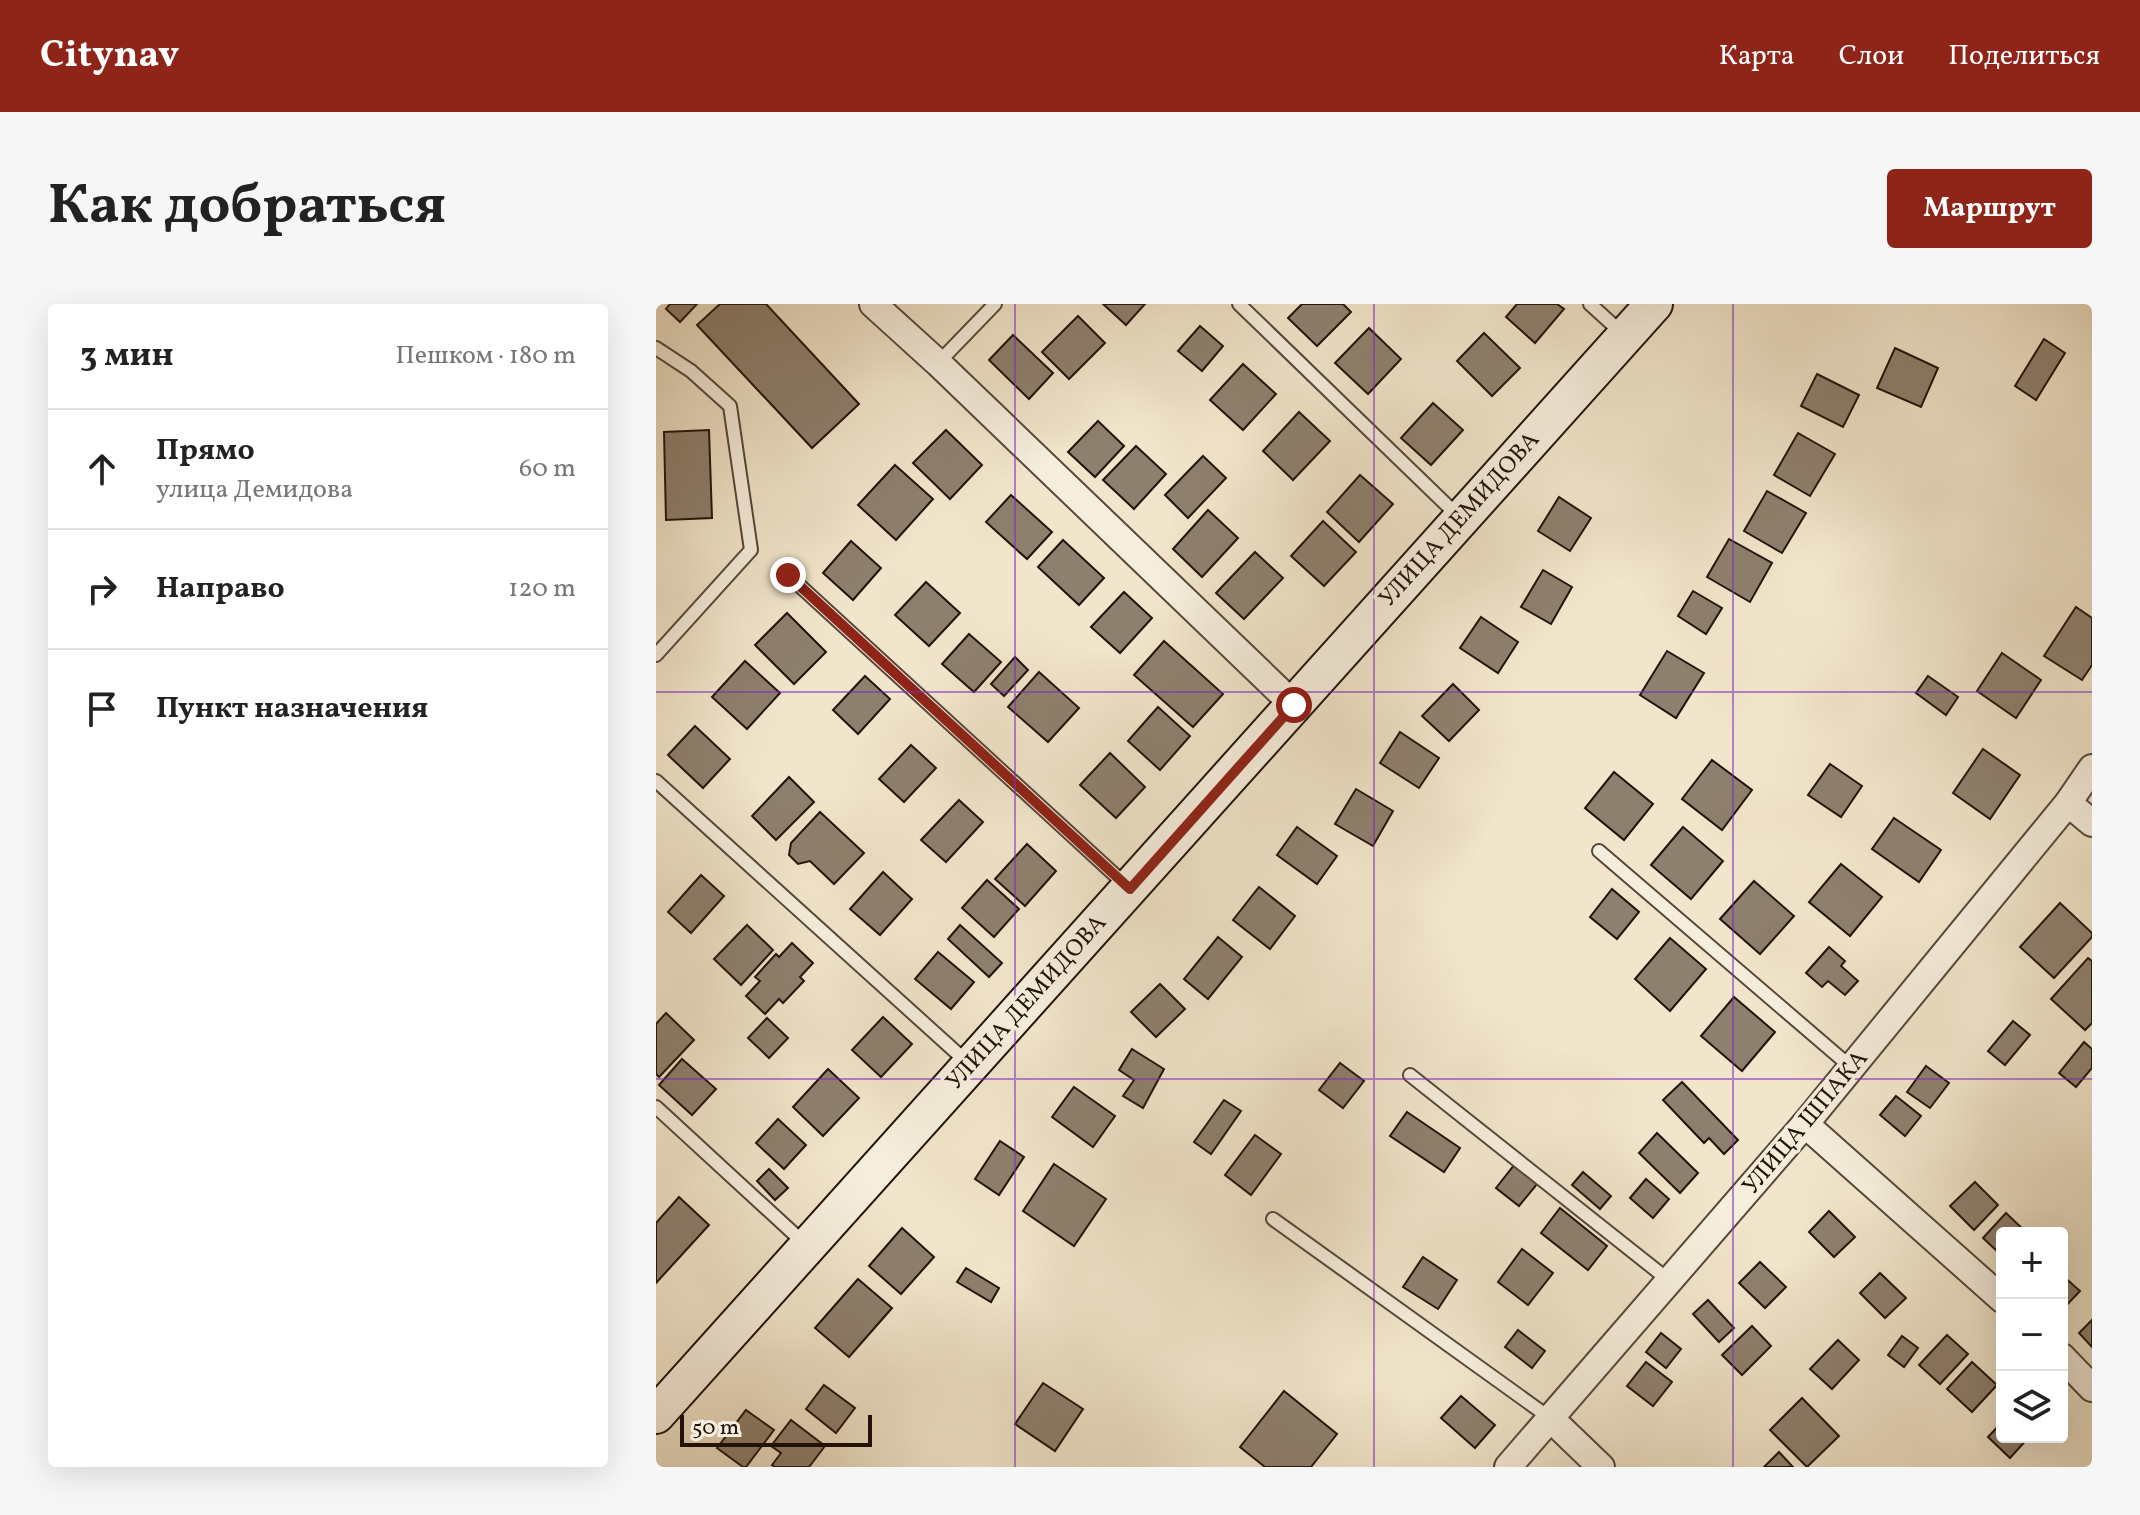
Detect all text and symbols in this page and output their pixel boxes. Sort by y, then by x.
text: Citynav [40,30,179,83]
text: Карта [1719,37,1795,76]
text: Слои [1839,37,1904,76]
text: Поделиться [1948,37,2100,76]
text: Как добраться [48,169,446,247]
button: Маршрут [1887,169,2092,248]
text: 3 мин [80,333,174,380]
text: Пешком · 180 m [395,338,576,374]
street label: УЛИЦА ДЕМИДОВА [1372,425,1548,615]
text: Прямо [156,430,255,472]
icon: ahead [80,447,124,491]
text: 60 m [519,451,576,487]
text: улица Демидова [156,472,353,508]
route end [770,557,806,593]
icon: right [80,567,124,611]
text: Направо [156,568,285,610]
text: 120 m [508,571,576,607]
icon: arrive [80,687,124,731]
route start [1276,687,1312,723]
text: Пункт назначения [156,688,428,730]
street label: УЛИЦА ДЕМИДОВА [939,908,1115,1098]
street label: УЛИЦА ШПАКА [1735,1043,1877,1203]
map controls [1996,1227,2068,1443]
button: + [1996,1227,2068,1299]
button: − [1996,1299,2068,1371]
button: layers [1996,1371,2068,1443]
scale bar [680,1411,872,1447]
text: 50 m [692,1413,739,1444]

